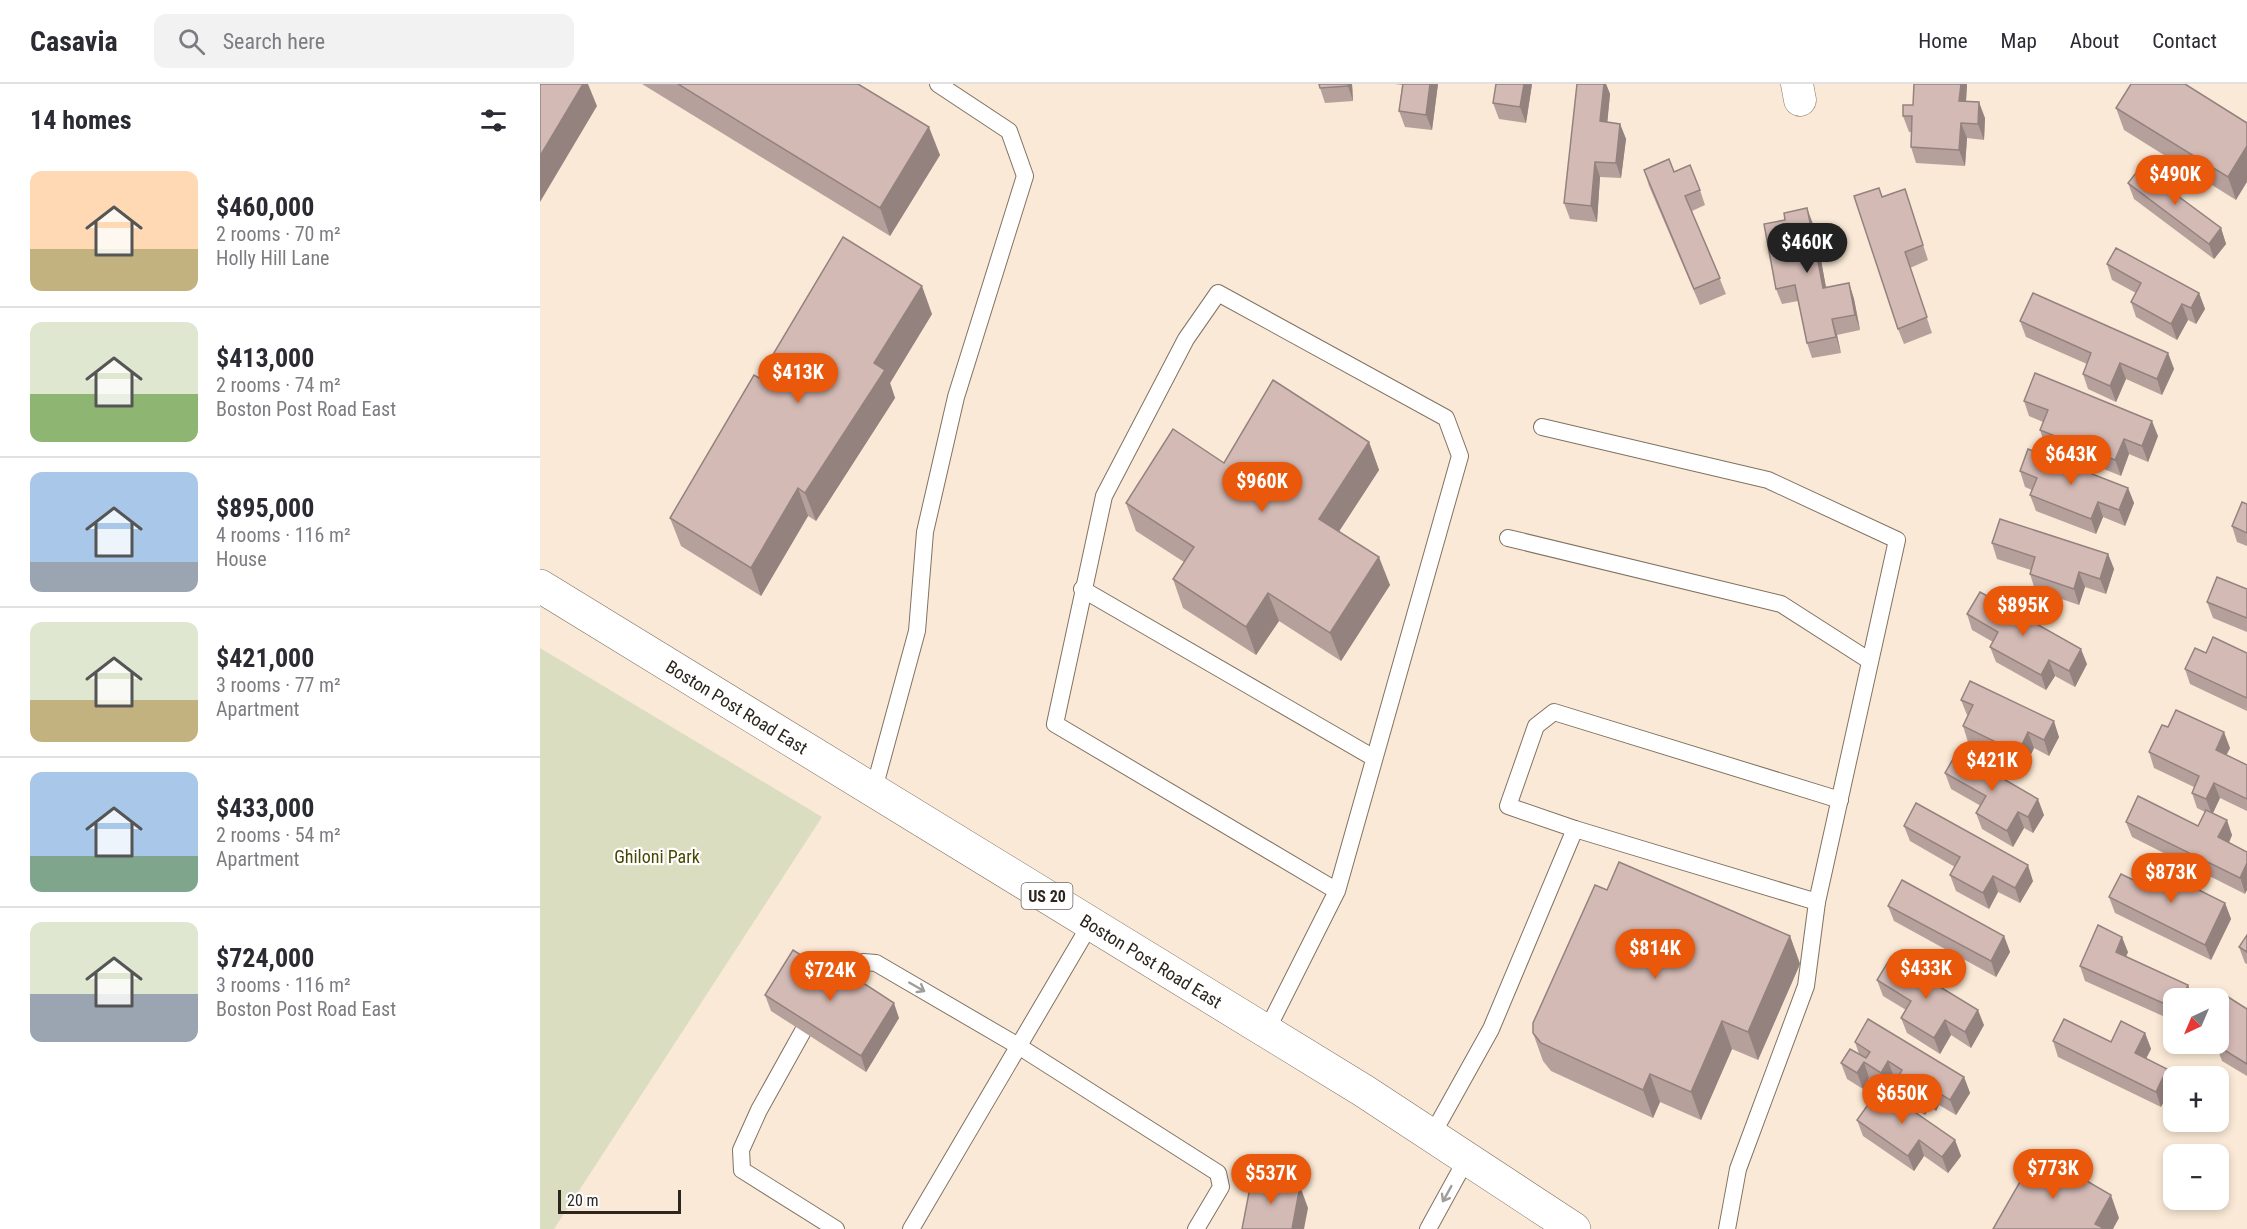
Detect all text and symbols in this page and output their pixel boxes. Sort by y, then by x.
search box [154,14,574,68]
text: Casavia [30,25,118,58]
icon: search [175,25,208,58]
text: Search here [223,29,325,54]
text: Home [1918,29,1968,53]
text: Map [2001,29,2037,53]
text: About [2070,29,2119,53]
text: Contact [2152,29,2217,53]
icon: filters [477,104,510,137]
text: 14 homes [30,105,132,135]
pin: $490K [2133,155,2217,206]
text: $490K [2149,162,2201,186]
text: $460,000 [216,192,314,222]
icon: home [78,195,150,267]
text: 2 rooms · 70 m² [216,222,341,246]
pin: $460K [1765,223,1849,274]
text: $460K [1781,230,1833,254]
text: Holly Hill Lane [216,246,329,270]
text: $413,000 [216,343,314,373]
icon: home [78,346,150,418]
pin: $413K [756,353,840,404]
text: $413K [772,360,824,384]
text: 2 rooms · 74 m² [216,373,341,397]
text: Boston Post Road East [216,397,396,421]
pin: $643K [2029,435,2113,486]
text: $643K [2045,442,2097,466]
pin: $960K [1220,462,1304,513]
text: $960K [1236,469,1288,493]
text: $895,000 [216,493,314,523]
icon: home [78,496,150,568]
text: 4 rooms · 116 m² [216,523,351,547]
text: House [216,547,267,571]
pin: $895K [1981,586,2065,637]
text: $895K [1997,593,2049,617]
text: $421,000 [216,643,314,673]
icon: home [78,646,150,718]
street label: Boston Post Road East [662,655,812,758]
text: 3 rooms · 77 m² [216,673,341,697]
text: Apartment [216,697,300,721]
pin: $421K [1950,741,2034,792]
text: $421K [1966,748,2018,772]
text: $433,000 [216,793,314,823]
icon: home [78,796,150,868]
text: 2 rooms · 54 m² [216,823,341,847]
park label: Ghiloni Park [614,846,700,867]
text: Apartment [216,847,300,871]
pin: $873K [2129,853,2213,904]
text: $873K [2145,860,2197,884]
road number: US 20 [1022,883,1072,909]
street label: Boston Post Road East [1077,909,1226,1012]
pin: $814K [1613,929,1697,980]
text: $814K [1629,936,1681,960]
text: $724,000 [216,943,314,973]
icon: home [78,946,150,1018]
pin: $433K [1884,949,1968,1000]
pin: $724K [788,951,872,1002]
text: $433K [1900,956,1952,980]
text: $724K [804,958,856,982]
text: 3 rooms · 116 m² [216,973,351,997]
one-way arrow [908,982,925,994]
north arrow [2163,988,2229,1054]
map controls [2163,988,2229,1210]
text: Boston Post Road East [216,997,396,1021]
button: + [2163,1066,2229,1132]
pin: $650K [1860,1074,1944,1125]
text: $650K [1876,1081,1928,1105]
button: − [2163,1144,2229,1210]
pin: $773K [2011,1149,2095,1200]
pin: $537K [1229,1154,1313,1205]
text: $773K [2027,1156,2079,1180]
text: $537K [1245,1161,1297,1185]
one-way arrow [1441,1184,1452,1202]
scale bar [558,1187,681,1214]
text: 20 m [567,1191,599,1210]

